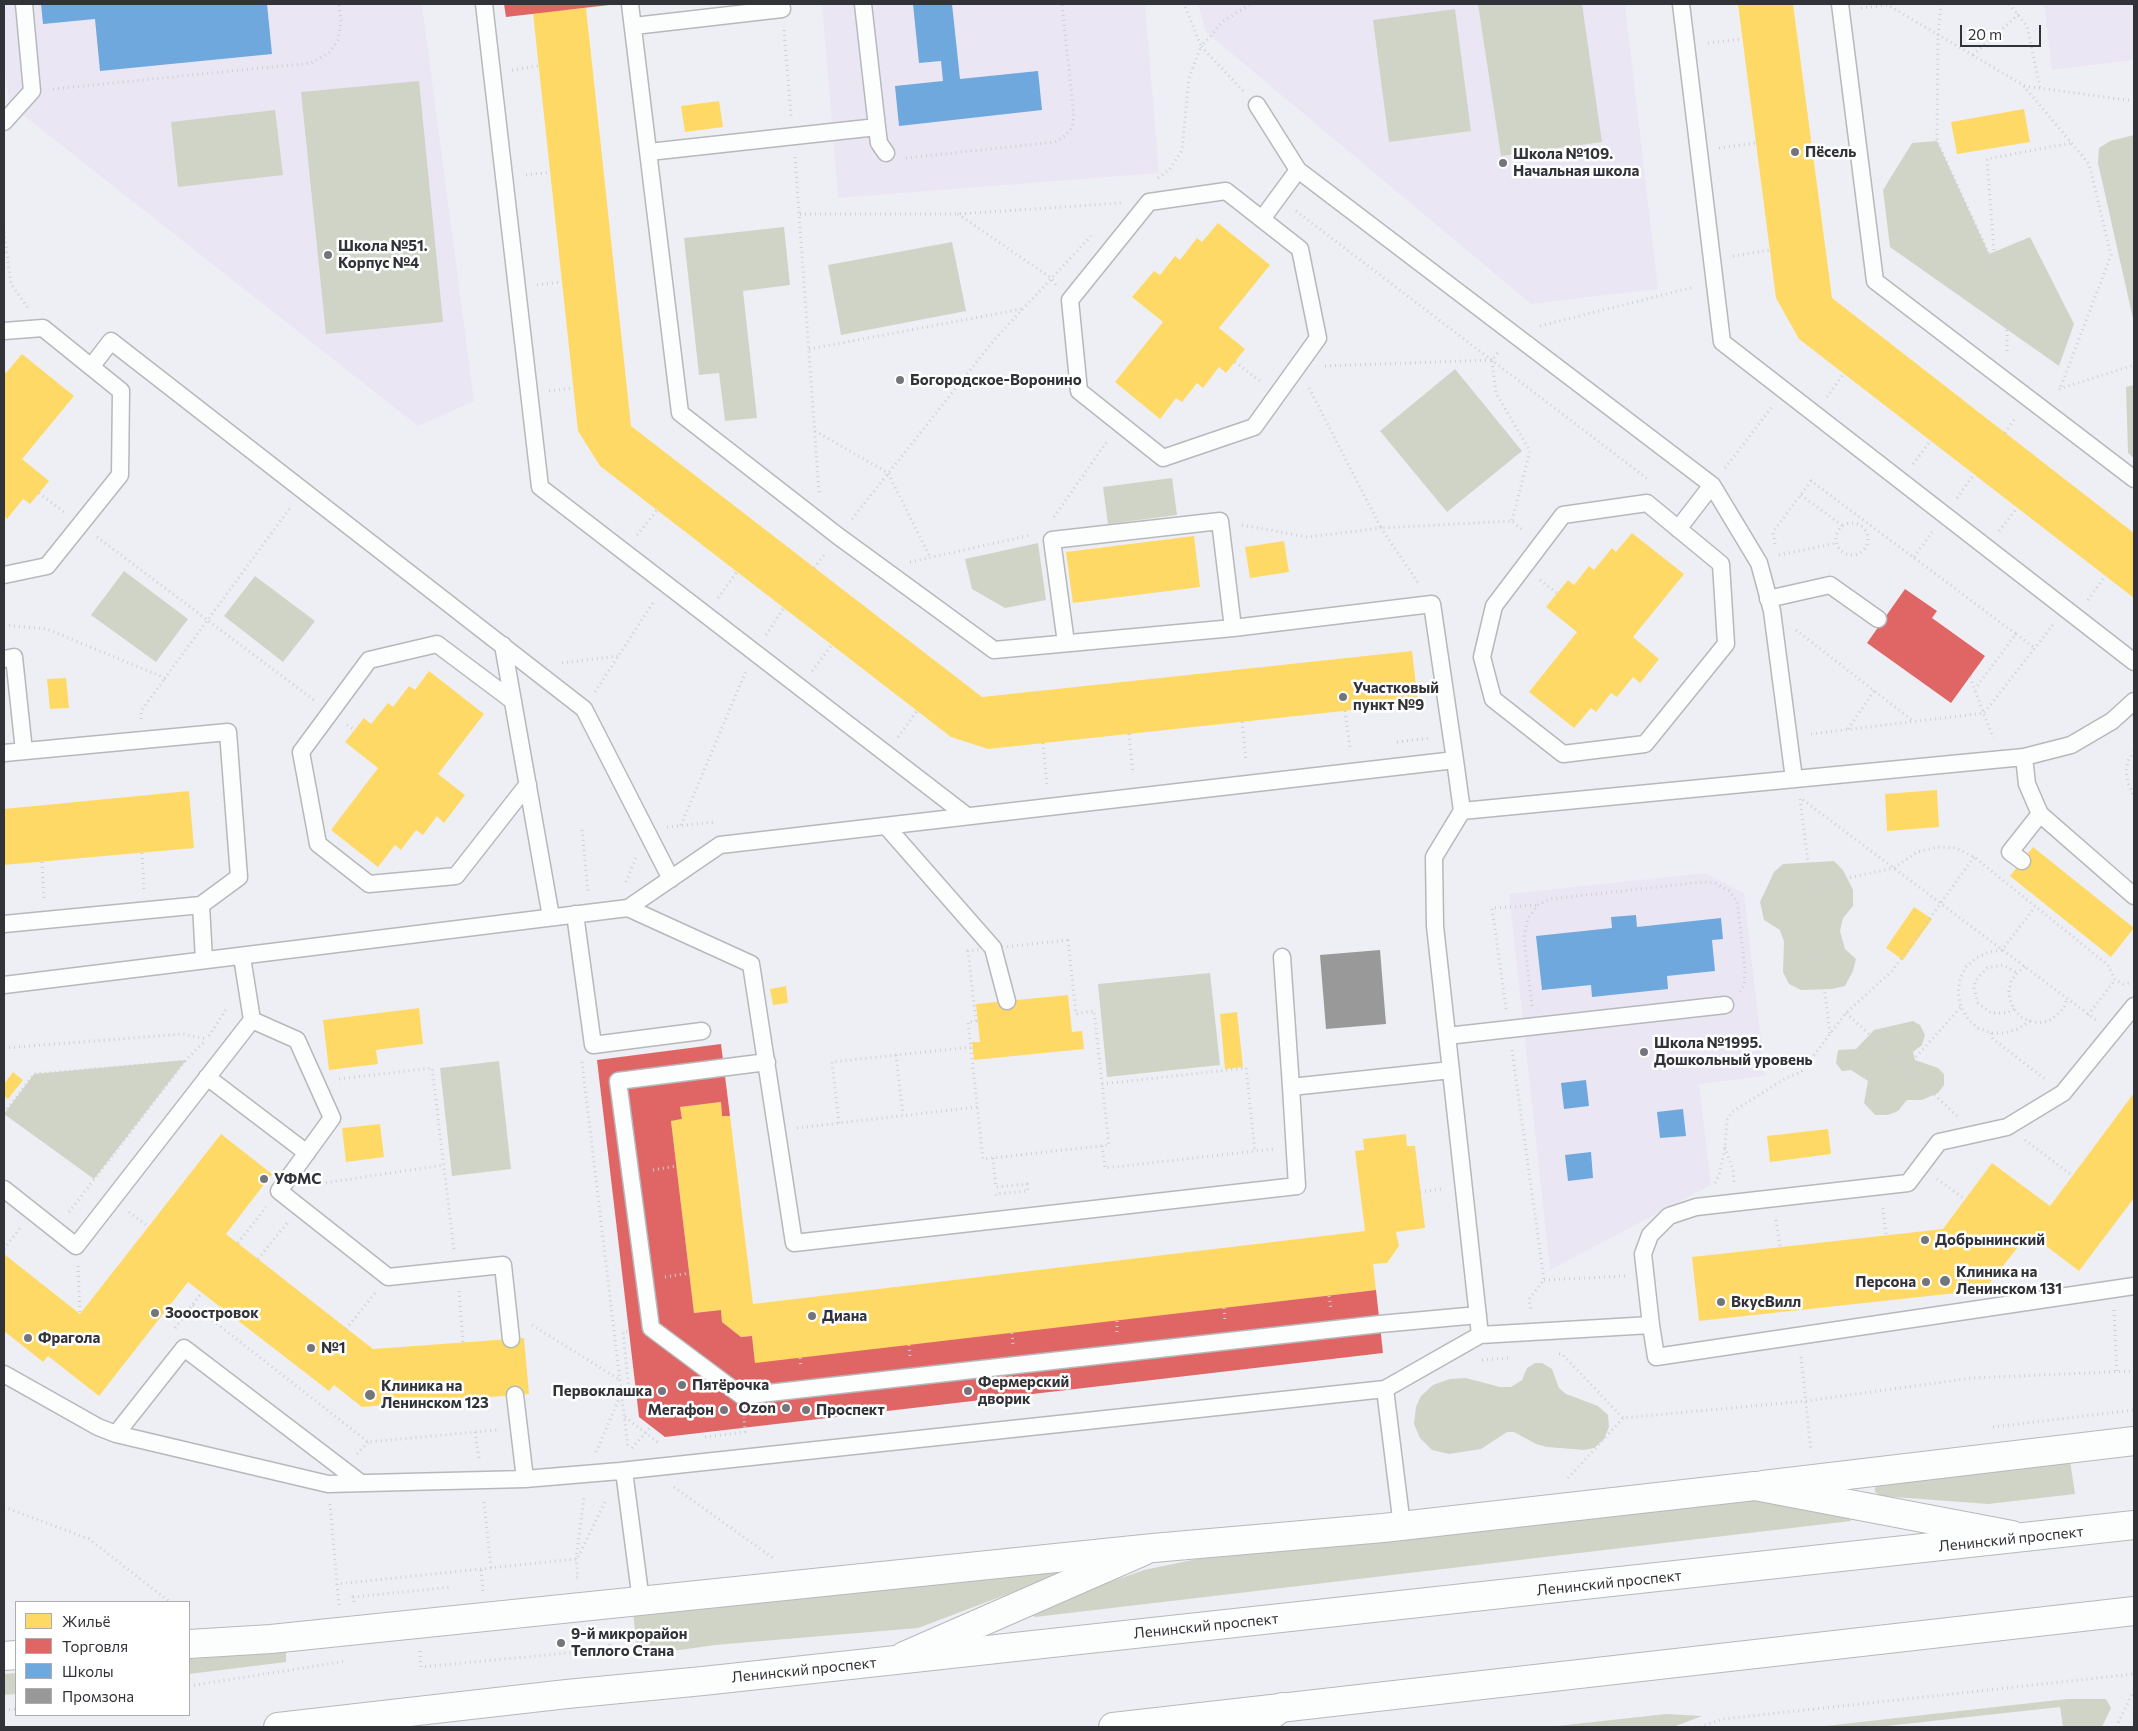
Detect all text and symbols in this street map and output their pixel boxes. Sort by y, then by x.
scale bar [1963,15,2044,47]
text: 20 m [1968,25,2002,43]
place label: Пёсель [1805,143,1856,161]
place label: Школа №109. Начальная школа [1513,145,1639,180]
marker: Пёсель [1789,146,1801,158]
marker: Школа №109. Начальная школа [1497,157,1509,169]
place label: Школа №51. Корпус №4 [338,237,428,272]
marker: Школа №51. Корпус №4 [322,249,334,261]
place label: Богородское-Воронино [910,371,1082,389]
marker: Богородское-Воронино [894,374,906,386]
place label: Участковый пункт №9 [1353,679,1439,714]
marker: Участковый пункт №9 [1337,691,1349,703]
place label: Школа №1995. Дошкольный уровень [1654,1034,1813,1069]
marker: Школа №1995. Дошкольный уровень [1638,1046,1650,1058]
place label: УФМС [274,1170,321,1188]
marker: УФМС [258,1173,270,1185]
place label: Добрынинский [1935,1231,2045,1249]
marker: Добрынинский [1919,1234,1931,1246]
place label: Клиника на Ленинском 131 [1956,1263,2062,1298]
place label: Персона [1855,1273,1916,1291]
marker: Клиника на Ленинском 131 [1938,1274,1952,1288]
marker: Персона [1920,1276,1932,1288]
place label: ВкусВилл [1731,1293,1801,1311]
marker: ВкусВилл [1715,1296,1727,1308]
place label: Зооостровок [165,1304,259,1322]
marker: Зооостровок [149,1307,161,1319]
place label: Диана [822,1307,867,1325]
marker: Диана [806,1310,818,1322]
place label: Фрагола [38,1329,100,1347]
marker: Фрагола [22,1332,34,1344]
place label: №1 [321,1339,346,1357]
marker: №1 [305,1342,317,1354]
place label: Фермерский дворик [978,1373,1069,1408]
place label: Пятёрочка [692,1376,769,1394]
place label: Клиника на Ленинском 123 [381,1377,489,1412]
marker: Пятёрочка [676,1379,688,1391]
place label: Первоклашка [553,1382,652,1400]
marker: Первоклашка [656,1385,668,1397]
marker: Фермерский дворик [962,1385,974,1397]
marker: Клиника на Ленинском 123 [363,1388,377,1402]
place label: Ozon [738,1399,776,1417]
place label: Мегафон [647,1401,714,1419]
place label: Проспект [816,1401,885,1419]
marker: Ozon [780,1402,792,1414]
marker: Мегафон [718,1404,730,1416]
marker: Проспект [800,1404,812,1416]
street label: Ленинский проспект [1938,1522,2084,1556]
street label: Ленинский проспект [1536,1566,1682,1600]
legend [15,1601,190,1716]
street label: Ленинский проспект [1133,1609,1279,1643]
text: Жильё [62,1612,110,1630]
place label: 9-й микрорайон Теплого Стана [571,1625,687,1660]
text: Торговля [62,1637,128,1655]
marker: 9-й микрорайон Теплого Стана [555,1637,567,1649]
street label: Ленинский проспект [731,1653,877,1687]
text: Школы [62,1662,114,1680]
text: Промзона [62,1687,134,1705]

